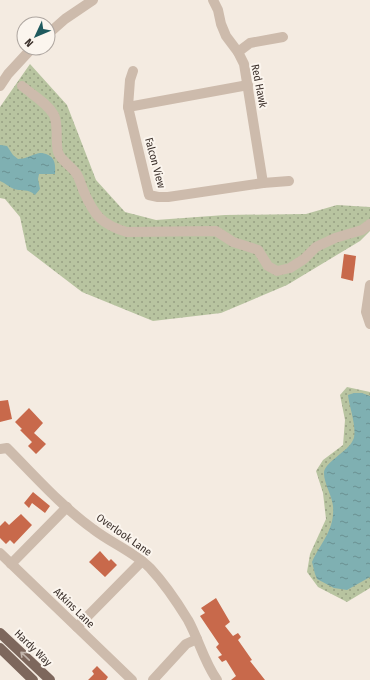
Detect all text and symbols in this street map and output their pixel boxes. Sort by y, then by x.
north arrow [16,16,56,56]
text: N [22,36,36,49]
street label: Red Hawk [248,63,270,110]
street label: Falcon View [142,136,168,190]
street label: Overlook Lane [94,511,154,559]
street label: Atkins Lane [51,585,97,631]
street label: Hardy Way [12,627,54,669]
one-way arrow [20,652,30,661]

